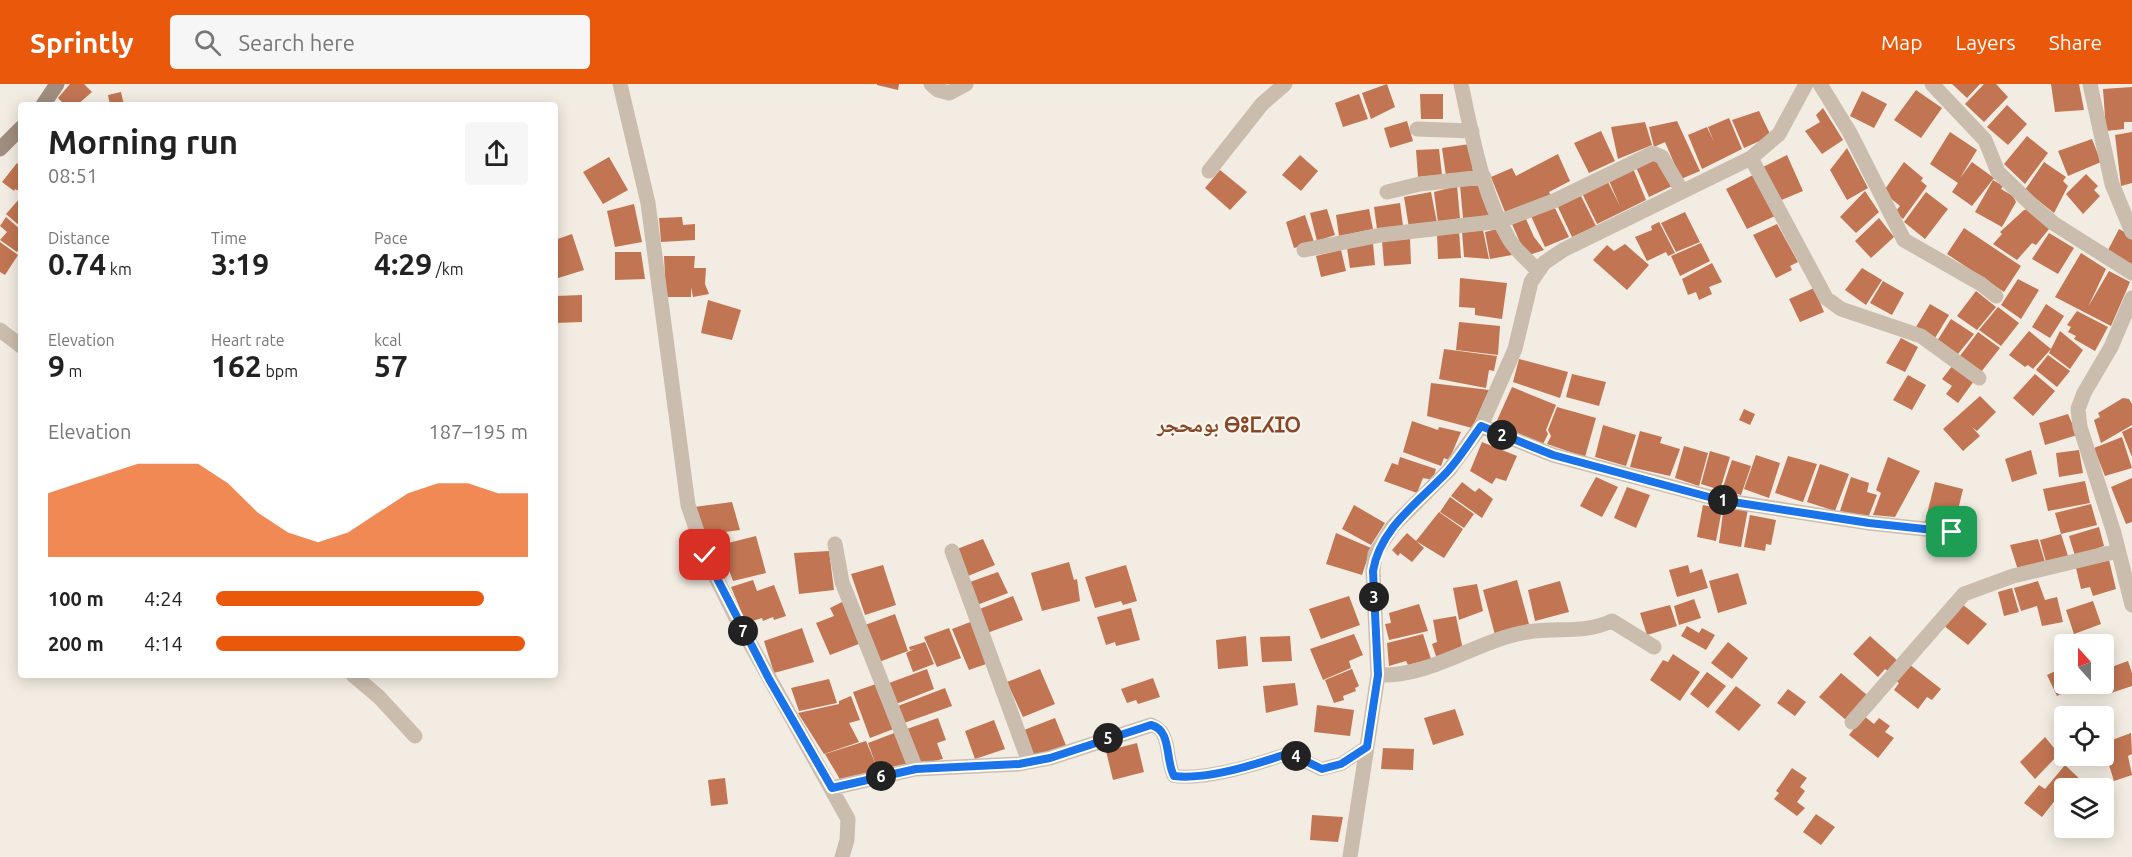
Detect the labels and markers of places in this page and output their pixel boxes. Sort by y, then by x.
pin: 2 [1487,420,1517,450]
pin: 1 [1708,485,1738,515]
pin [1926,506,1977,557]
pin [679,529,730,580]
pin: 3 [1359,582,1389,612]
pin: 7 [728,616,758,646]
pin: 5 [1093,723,1123,753]
pin: 4 [1281,741,1311,771]
pin: 6 [866,761,896,791]

